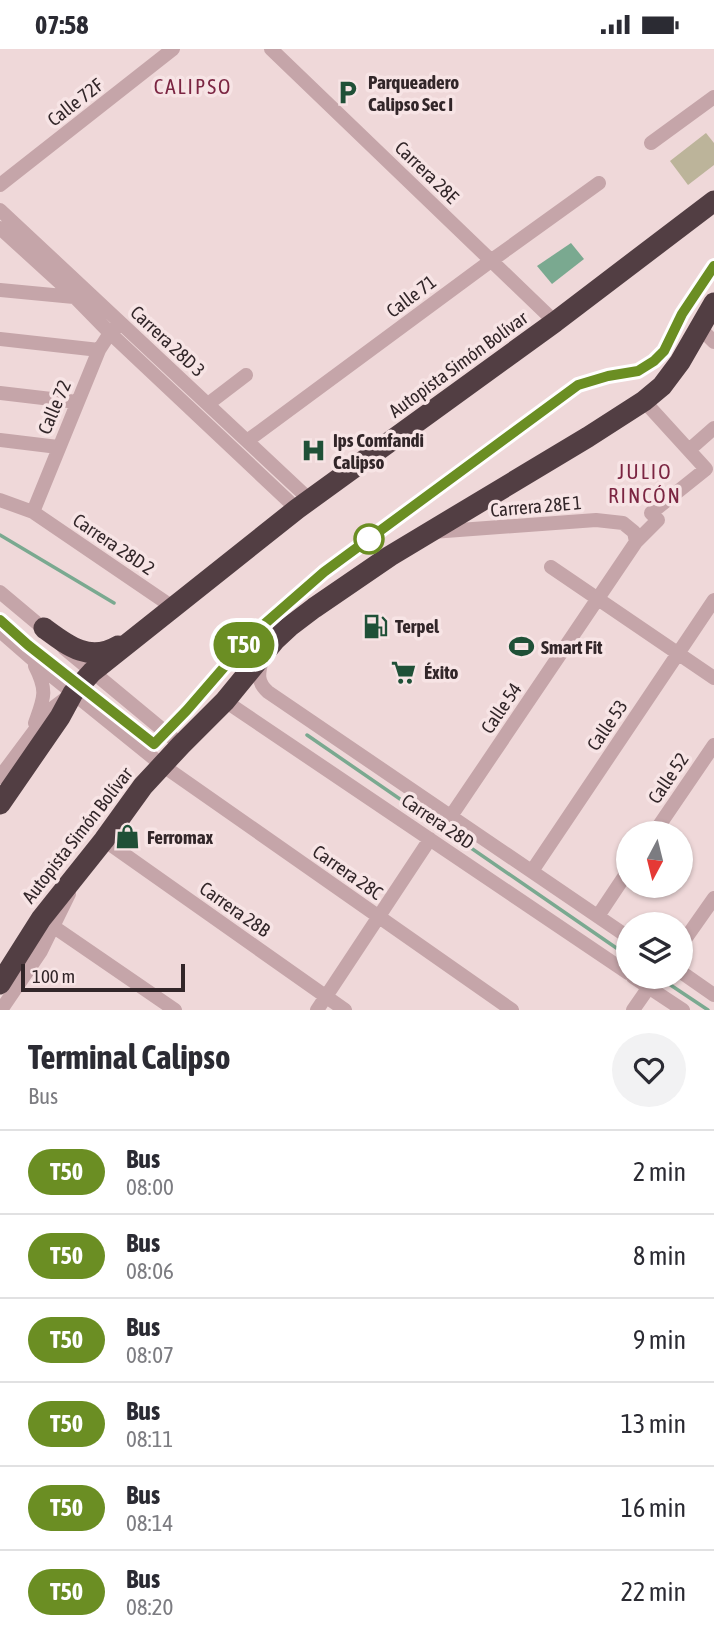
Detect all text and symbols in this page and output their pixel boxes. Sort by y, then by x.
text: 07:58 [35,10,89,40]
place label: Parqueadero Calipso Sec I [368,71,459,115]
street label: Calle 72F [43,73,107,130]
district label: CALIPSO [154,74,232,98]
parking icon: Parqueadero Calipso Sec I [334,79,362,107]
street label: Carrera 28E [391,136,463,208]
street label: Calle 71 [382,270,440,322]
street label: Carrera 28D 3 [126,301,210,381]
street label: Autopista Simón Bolívar [384,306,532,422]
street label: Calle 72 [33,377,75,437]
place label: Ips Comfandi Calipso [333,429,424,473]
hospital icon: Ips Comfandi Calipso [299,437,327,465]
district label: JULIO RINCÓN [608,459,682,507]
street label: Carrera 28E 1 [490,491,582,521]
street label: Carrera 28D 2 [69,509,159,579]
unlabelled marker [354,524,384,554]
fuel station icon: Terpel [361,612,389,640]
place label: Terpel [395,615,440,637]
line badge: T50 [204,622,284,668]
text: T50 [227,631,261,658]
sports icon: Smart Fit [507,633,535,661]
place label: Smart Fit [541,636,603,658]
supermarket icon: Éxito [390,658,418,686]
place label: Éxito [424,661,458,683]
street label: Calle 54 [476,678,526,738]
street label: Calle 53 [582,695,632,755]
street label: Calle 52 [643,748,693,808]
street label: Autopista Simón Bolívar [17,763,137,907]
street label: Carrera 28D [398,789,478,853]
north arrow [616,821,693,898]
map controls [616,821,693,989]
shop icon: Ferromax [113,823,141,851]
place label: Ferromax [147,826,214,848]
street label: Carrera 28C [309,840,388,904]
street label: Carrera 28B [196,877,274,941]
button: layers [616,912,693,989]
scale bar [21,961,186,993]
text: 100 m [32,965,75,987]
button: heart [612,1033,686,1107]
text: Terminal Calipso [28,1038,231,1076]
text: Bus [28,1083,58,1109]
text: Bus [126,1144,160,1174]
text: 2 min [633,1157,686,1187]
text: T50 [50,1158,83,1185]
text: 08:00 [126,1174,174,1200]
text: Bus [126,1228,160,1258]
text: 8 min [633,1241,686,1271]
text: T50 [50,1242,83,1269]
text: 08:06 [126,1258,174,1284]
text: Bus [126,1312,160,1342]
text: 9 min [633,1325,686,1355]
text: T50 [50,1326,83,1353]
text: 08:07 [126,1342,174,1368]
text: Bus [126,1396,160,1426]
text: 13 min [621,1409,686,1439]
text: T50 [50,1410,83,1437]
text: 08:11 [126,1426,173,1452]
text: Bus [126,1480,160,1510]
text: 16 min [621,1493,686,1523]
text: T50 [50,1494,83,1521]
text: 08:14 [126,1510,173,1536]
text: Bus [126,1564,160,1594]
text: 22 min [621,1577,686,1607]
text: T50 [50,1578,83,1605]
text: 08:20 [126,1594,173,1620]

